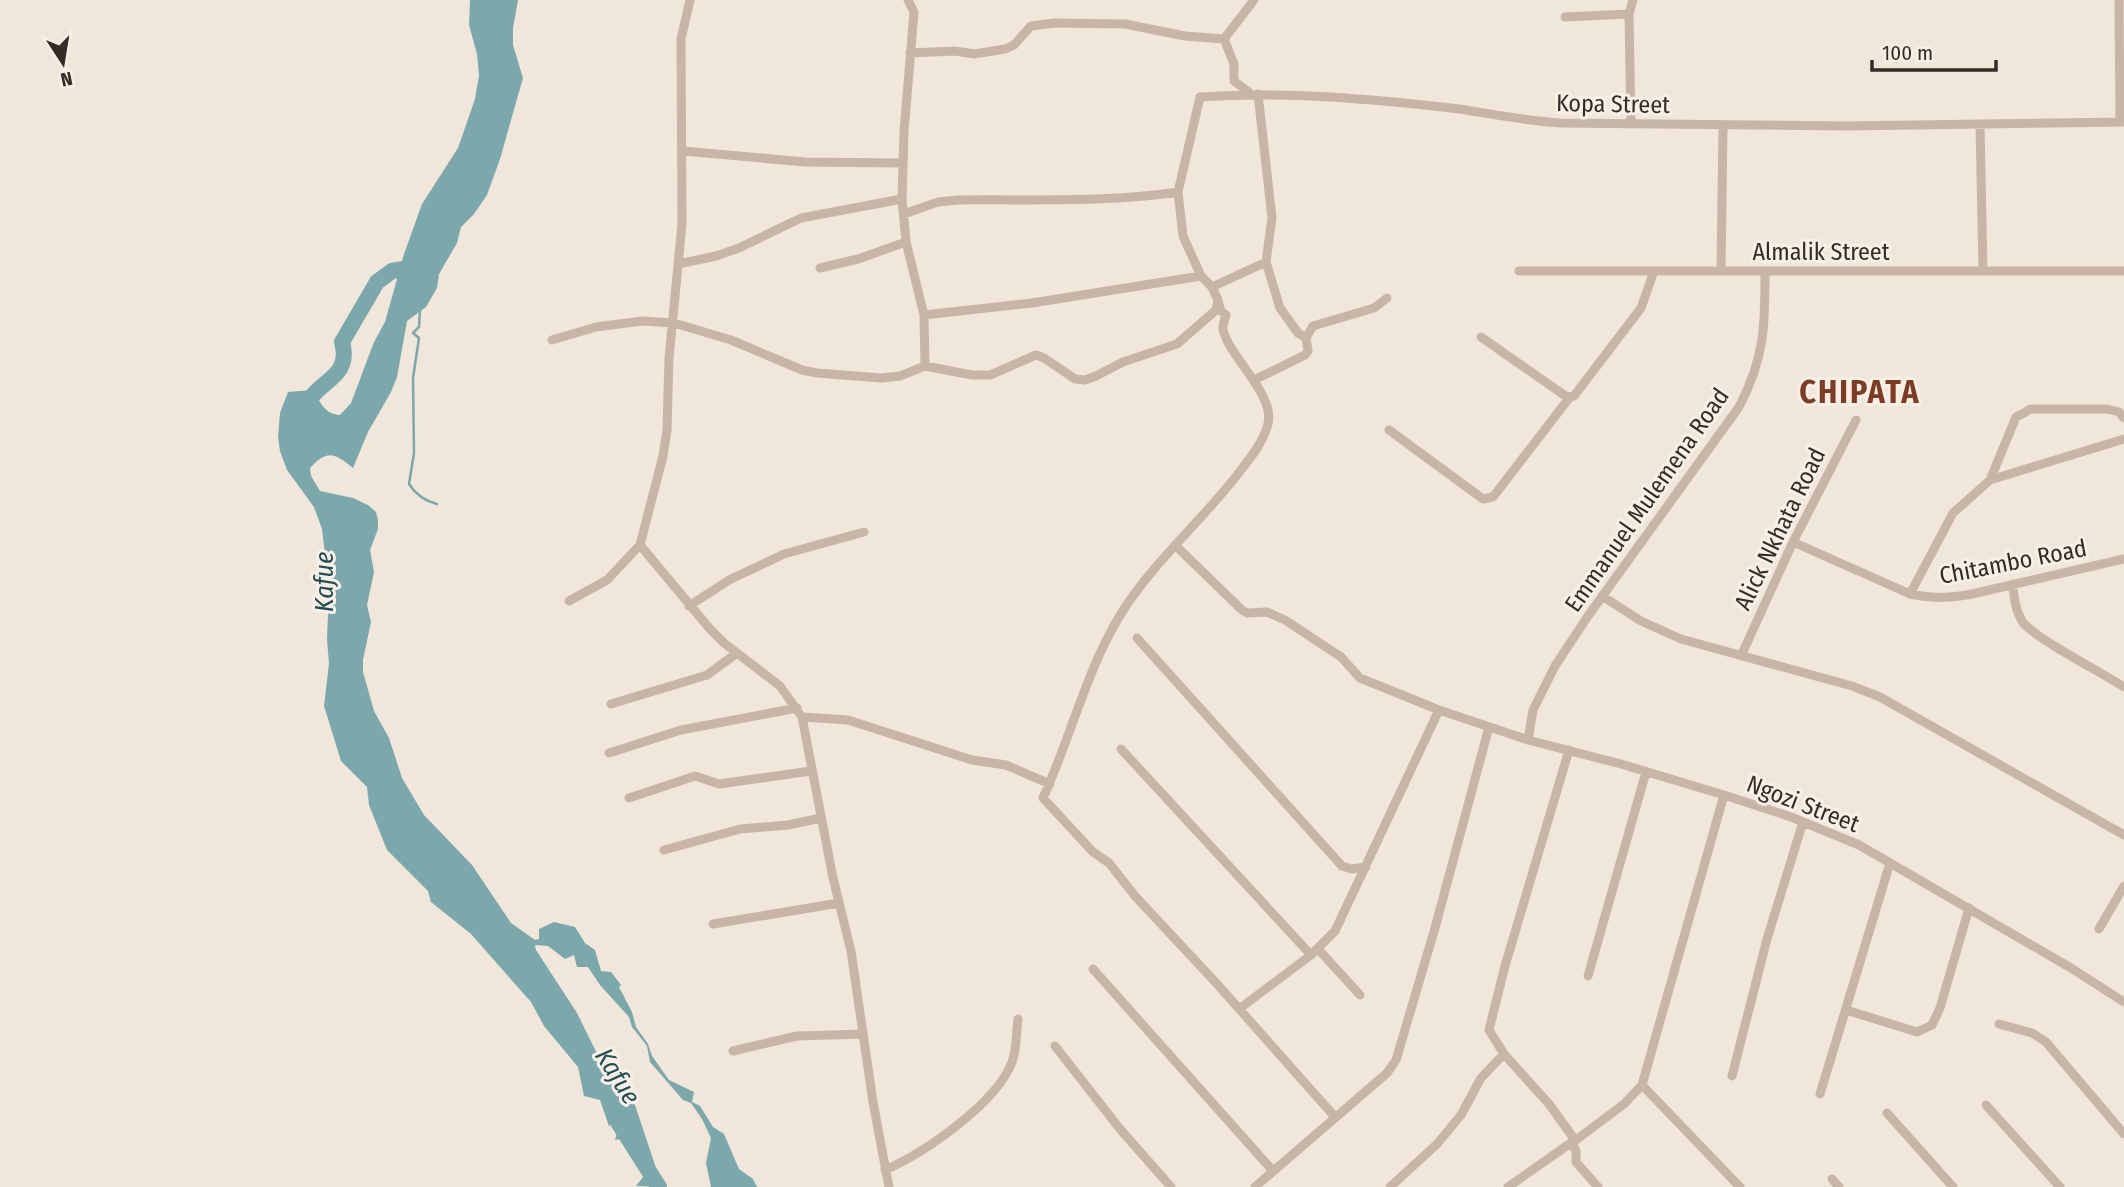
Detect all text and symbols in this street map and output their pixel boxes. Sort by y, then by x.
north arrow [28,28,98,98]
scale bar [1872,28,1996,72]
text: 100 m [1882,40,1933,66]
text: N [58,67,74,92]
street label: Kopa Street [1556,89,1670,119]
street label: Almalik Street [1752,238,1890,266]
district label: CHIPATA [1799,373,1921,411]
street label: Emmanuel Mulemena Road [1559,383,1735,617]
street label: Alick Nkhata Road [1729,443,1831,615]
street label: Chitambo Road [1937,534,2089,590]
water label: Kafue [309,552,340,612]
street label: Ngozi Street [1743,770,1863,838]
water label: Kafue [588,1042,647,1110]

